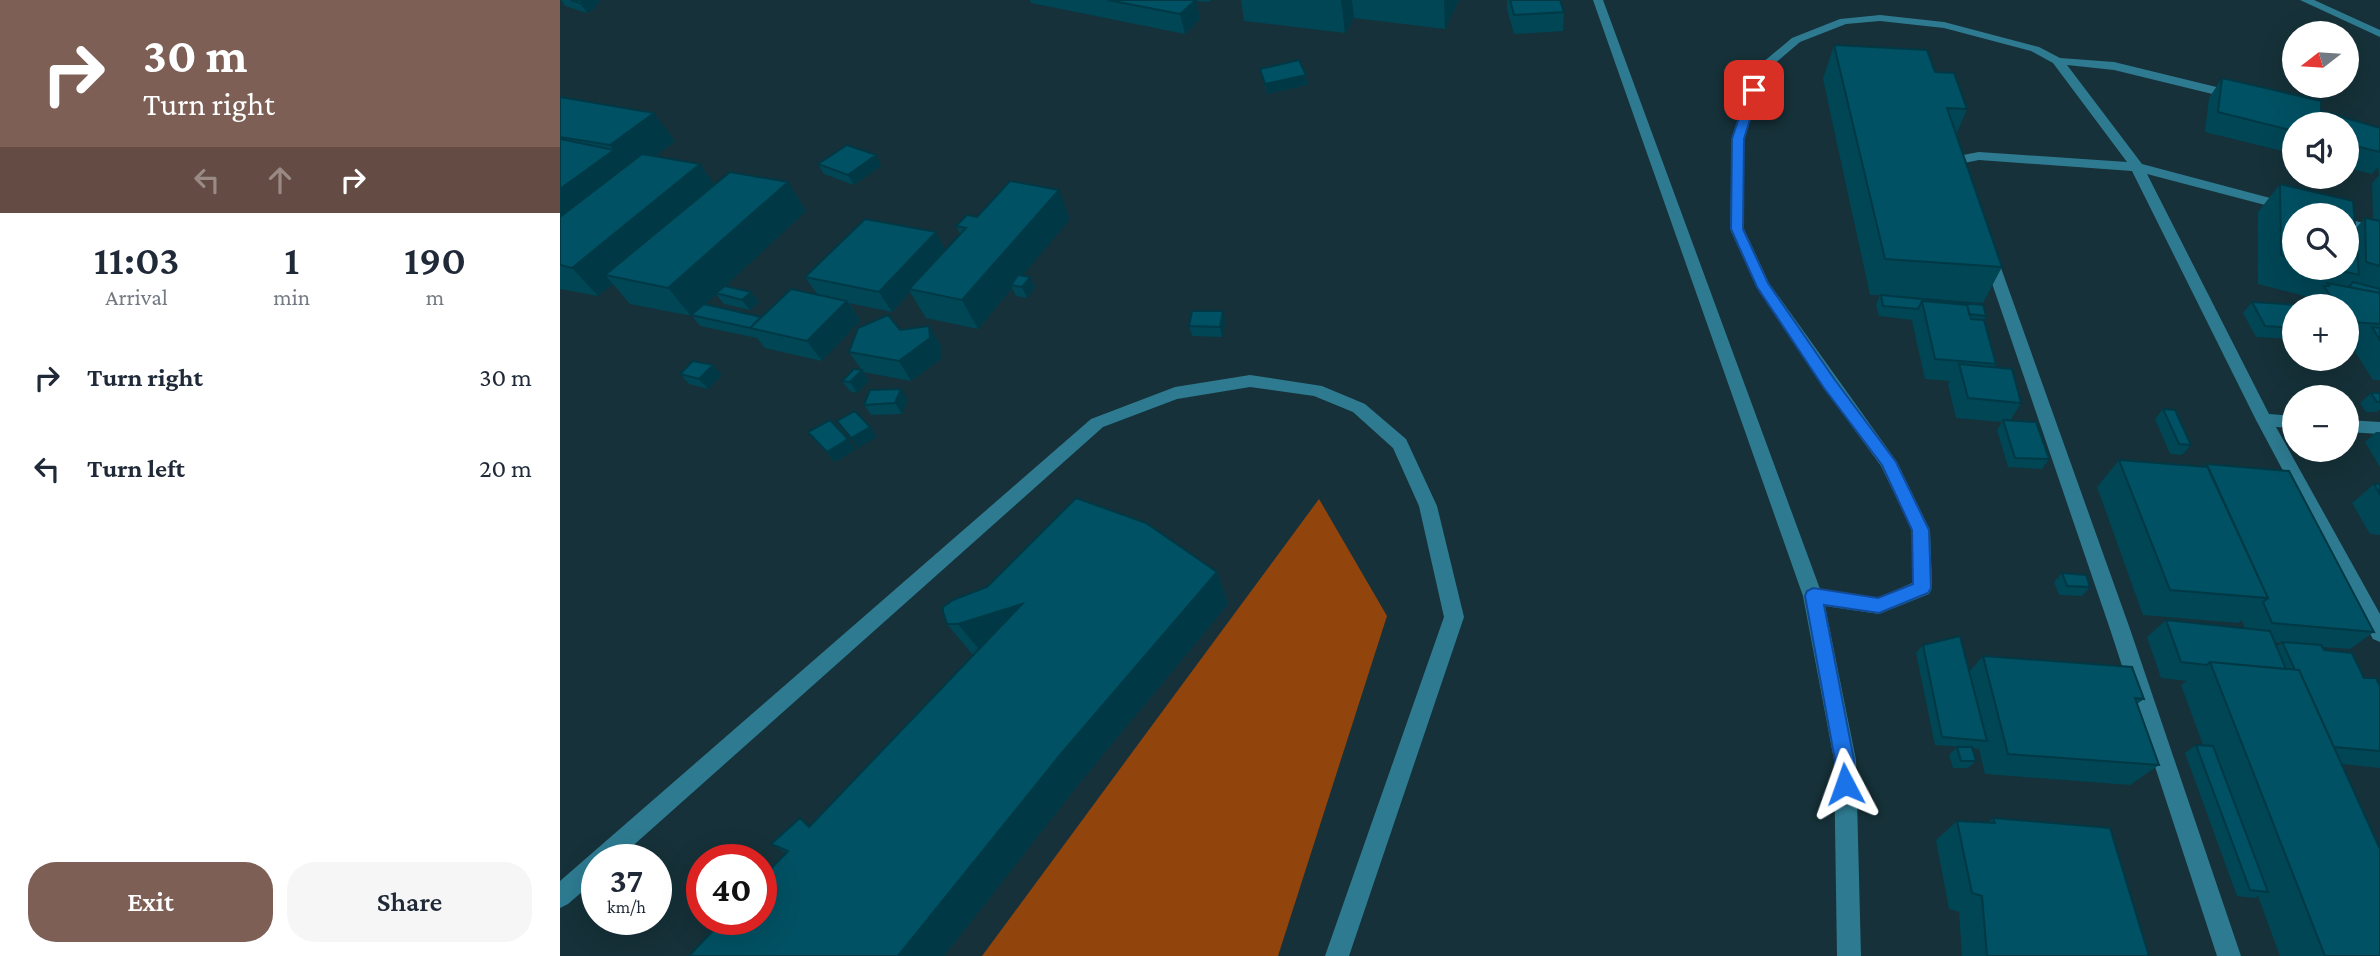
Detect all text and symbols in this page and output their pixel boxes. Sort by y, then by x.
north arrow [2282,21,2359,98]
map controls [2282,21,2359,462]
icon: right [28,28,119,119]
text: 30 m [143,28,248,83]
pin [1724,60,1784,120]
icon: arrive [1735,71,1773,109]
text: Turn right [143,86,275,122]
button: sound [2282,112,2359,189]
icon: left [188,161,226,199]
icon: ahead [261,161,299,199]
icon: right [334,161,372,199]
button: search [2282,203,2359,280]
text: 11:03 [94,236,179,283]
text: 1 [284,236,299,283]
text: 190 [404,236,466,283]
text: Arrival [105,284,168,310]
text: min [273,284,310,310]
text: m [426,284,444,310]
button: + [2282,294,2359,371]
icon: right [28,359,66,397]
text: Turn right [87,363,203,392]
text: 30 m [479,363,532,392]
button: − [2282,385,2359,462]
icon: left [28,450,66,488]
text: Turn left [87,454,185,483]
text: 20 m [479,454,532,483]
position arrow [1808,747,1882,821]
speed limit sign: 40 [686,844,777,935]
text: 37 [610,861,643,900]
button: Exit [28,862,273,942]
button: Share [287,862,532,942]
text: km/h [607,897,646,917]

